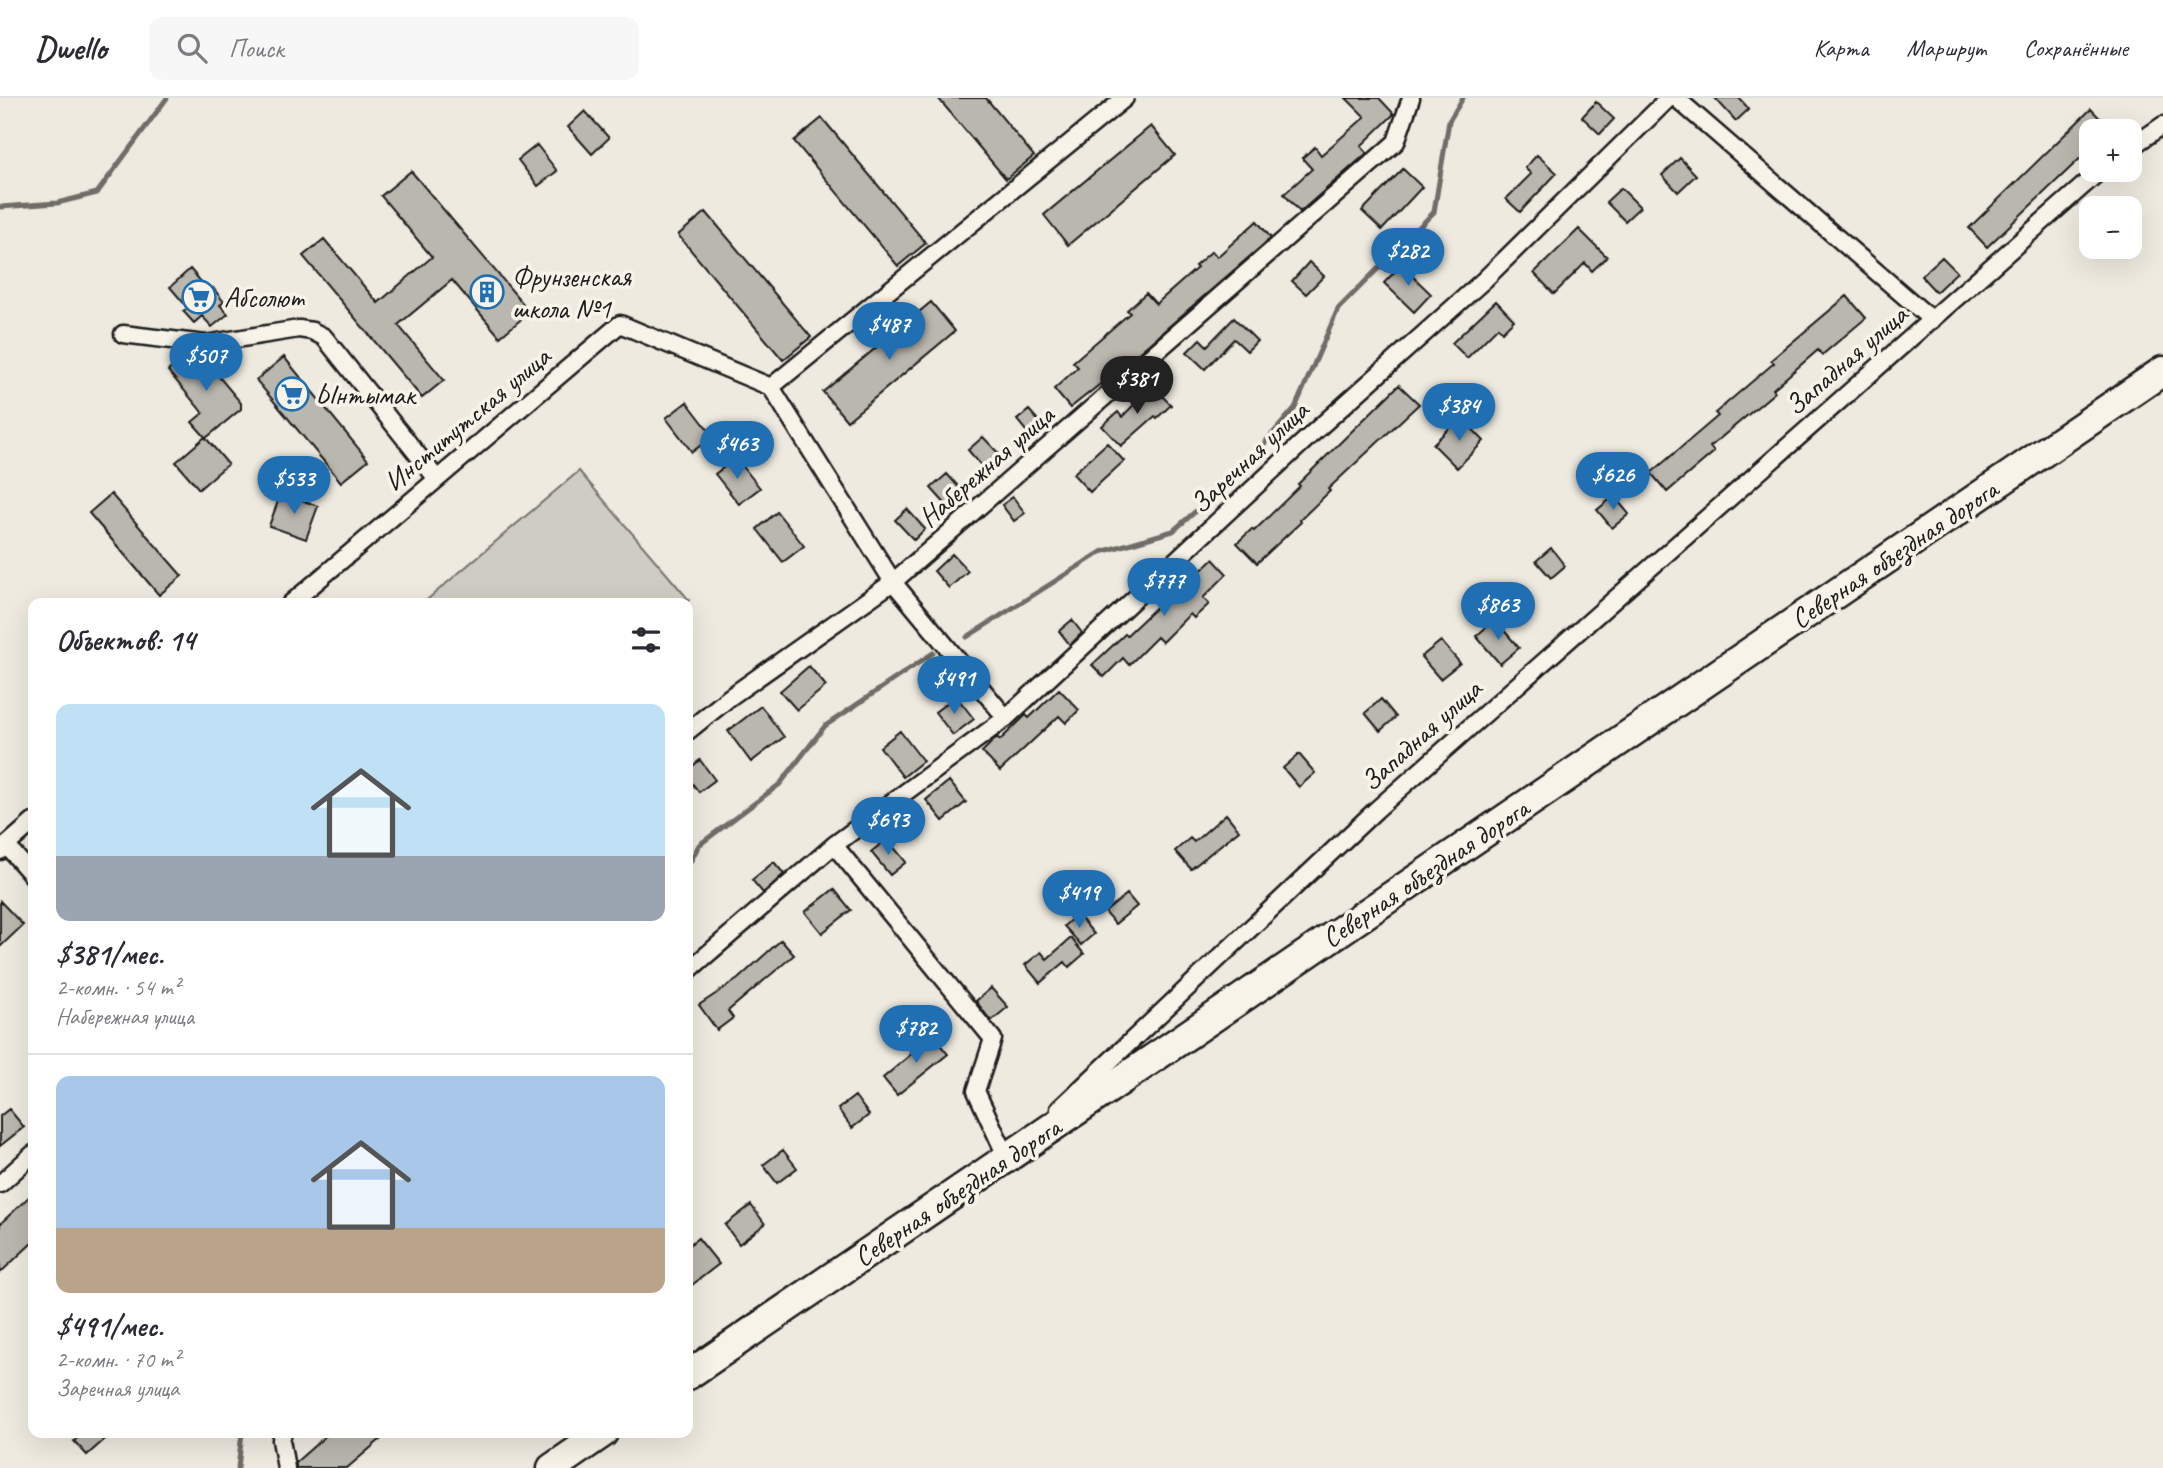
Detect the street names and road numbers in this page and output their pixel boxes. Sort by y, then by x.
street label: Западная улица [1778,296,1916,423]
street label: Институтская улица [377,338,559,499]
street label: Заречная улица [1182,392,1317,521]
street label: Набережная улица [911,397,1062,534]
street label: Северная объездная дорога [1784,470,2007,637]
street label: Западная улица [1353,670,1490,798]
street label: Северная объездная дорога [1315,789,1538,956]
street label: Северная объездная дорога [847,1108,1070,1275]

